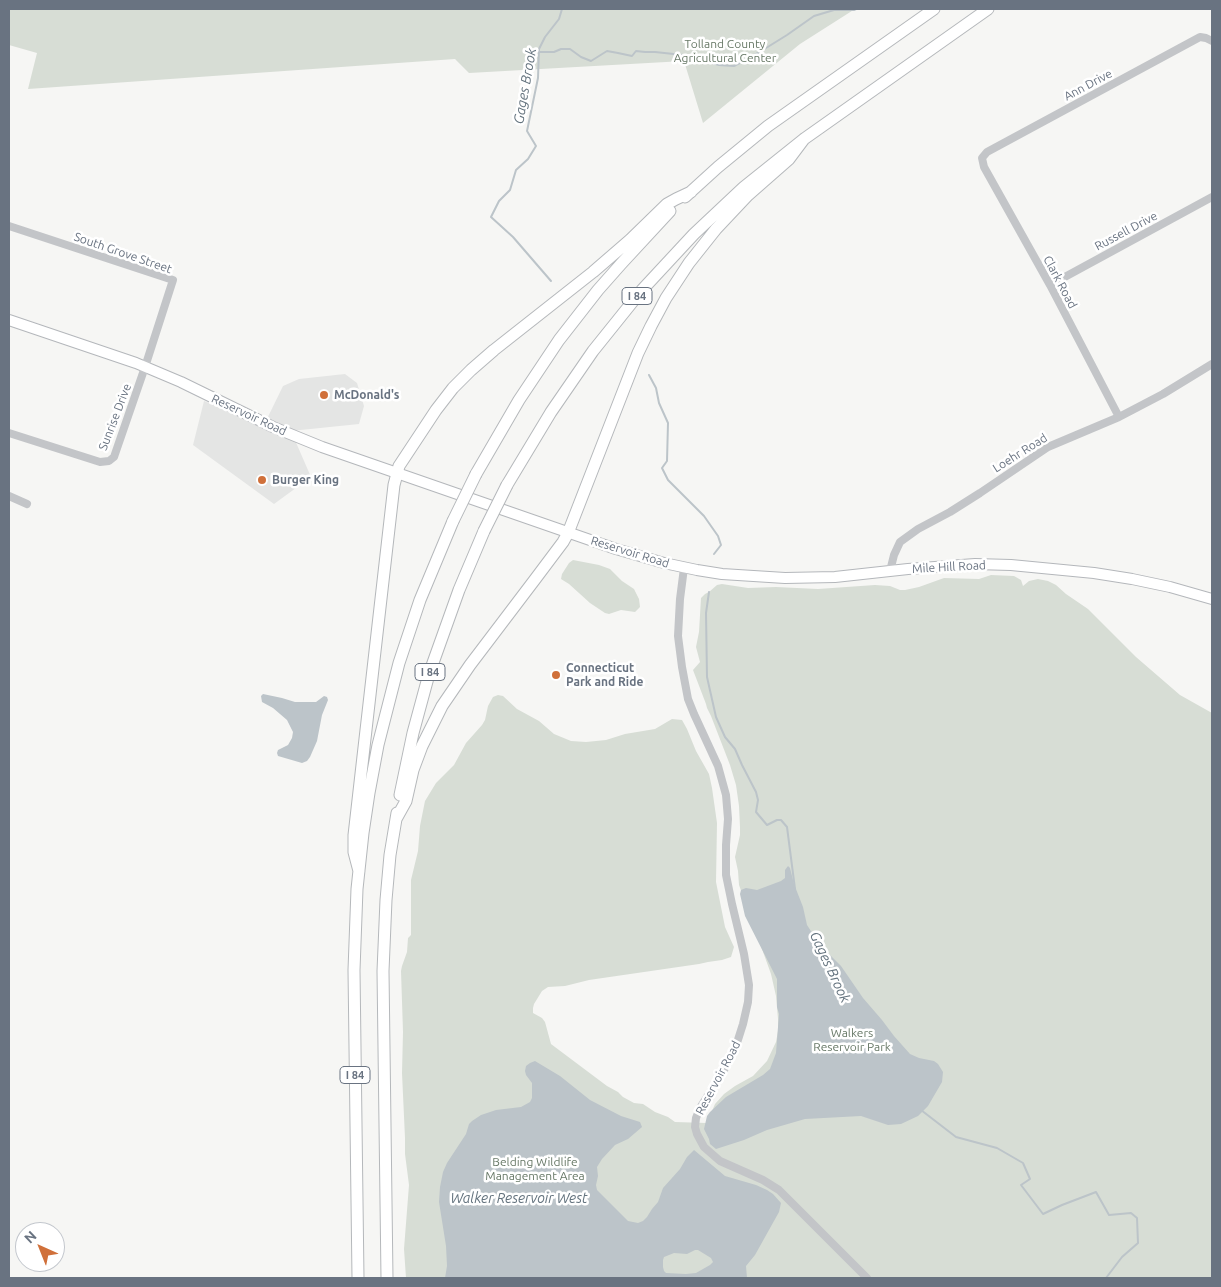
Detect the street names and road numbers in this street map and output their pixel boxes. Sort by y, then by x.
street label: Ann Drive [1061,66,1115,104]
street label: Russell Drive [1092,208,1160,254]
street label: South Grove Street [72,229,174,277]
street label: Clark Road [1040,253,1080,311]
road number: I 84 [622,288,652,304]
street label: Sunrise Drive [96,382,134,452]
street label: Reservoir Road [209,391,289,439]
street label: Loehr Road [990,431,1050,475]
street label: Reservoir Road [589,533,671,571]
street label: Mile Hill Road [912,558,986,576]
road number: I 84 [415,664,445,680]
street label: Reservoir Road [693,1039,743,1117]
road number: I 84 [340,1066,370,1084]

